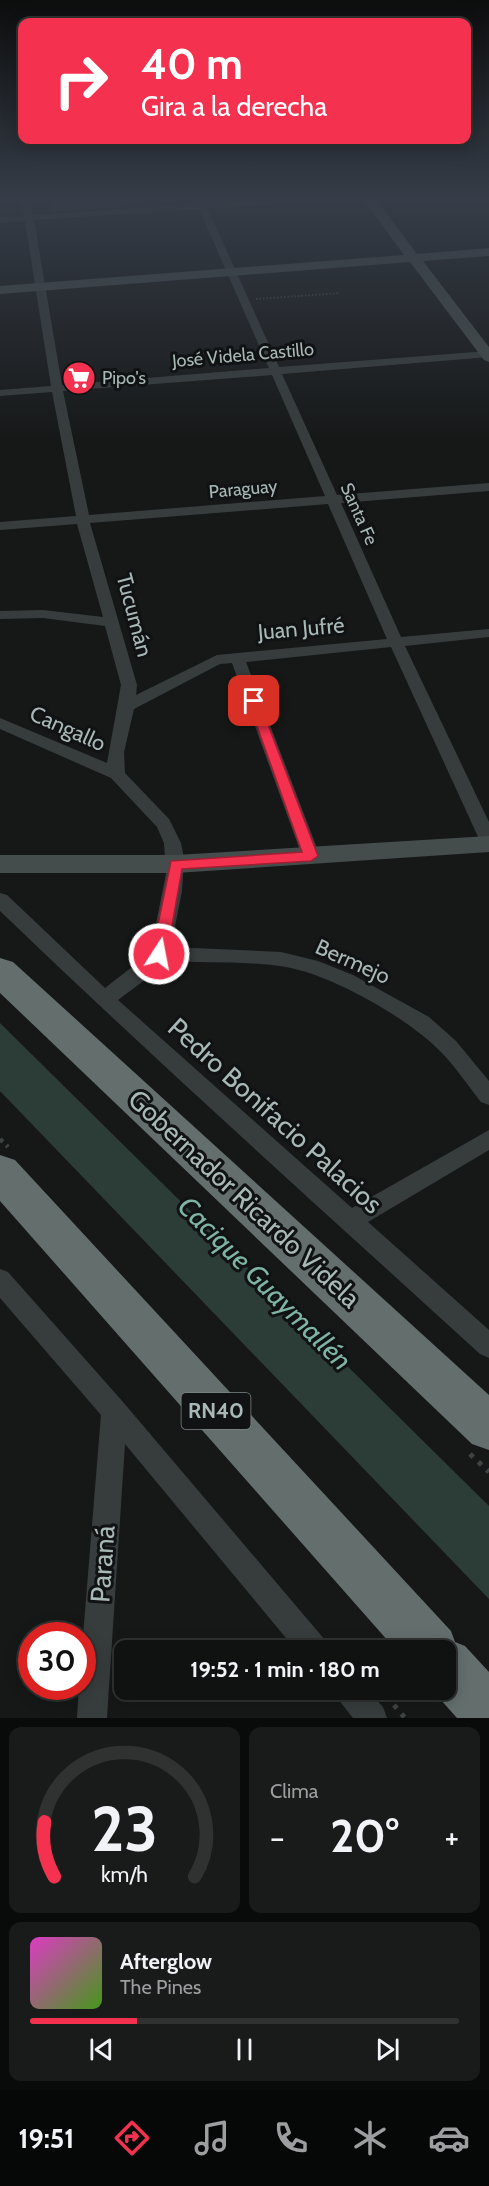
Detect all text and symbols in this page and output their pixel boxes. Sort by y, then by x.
text: 40 m [141,38,243,90]
icon: right [42,42,120,120]
text: Gira a la derecha [141,90,327,123]
street label: José Videla Castillo [170,338,315,372]
supermarket icon: Pipo's [61,360,97,396]
place label: Pipo's [102,367,146,389]
street label: Paraguay [208,475,278,503]
street label: Santa Fe [336,480,382,548]
street label: Tucumán [110,571,159,660]
street label: Juan Jufré [256,611,345,646]
pin [228,675,279,726]
icon: arrive [237,684,270,717]
street label: Cangallo [26,700,110,757]
position arrow [127,922,191,986]
street label: Bermejo [311,933,394,990]
street label: Pedro Bonifacio Palacios [161,1011,389,1221]
street label: Gobernador Ricardo Videla [121,1082,367,1315]
water label: Cacique Guaymallén [171,1189,359,1377]
road number: RN40 [182,1393,250,1429]
street label: Paraná [83,1524,122,1604]
speed limit sign: 30 [18,1622,96,1700]
text: 19:52 · 1 min · 180 m [190,1656,380,1683]
text: Clima [270,1779,318,1803]
text: 23 [91,1791,158,1867]
text: 20° [330,1809,399,1863]
text: − [270,1817,285,1857]
text: + [444,1817,459,1857]
text: km/h [101,1861,148,1887]
text: Afterglow [120,1948,212,1975]
text: The Pines [120,1975,201,1999]
icon: previous [85,2033,118,2066]
icon: pause [228,2033,261,2066]
icon: next [371,2033,404,2066]
icon: directions [111,2117,153,2159]
icon: music [191,2117,233,2159]
icon: phone [270,2117,312,2159]
icon: climate [349,2117,391,2159]
icon: car [428,2117,470,2159]
text: 19:51 [19,2122,74,2155]

